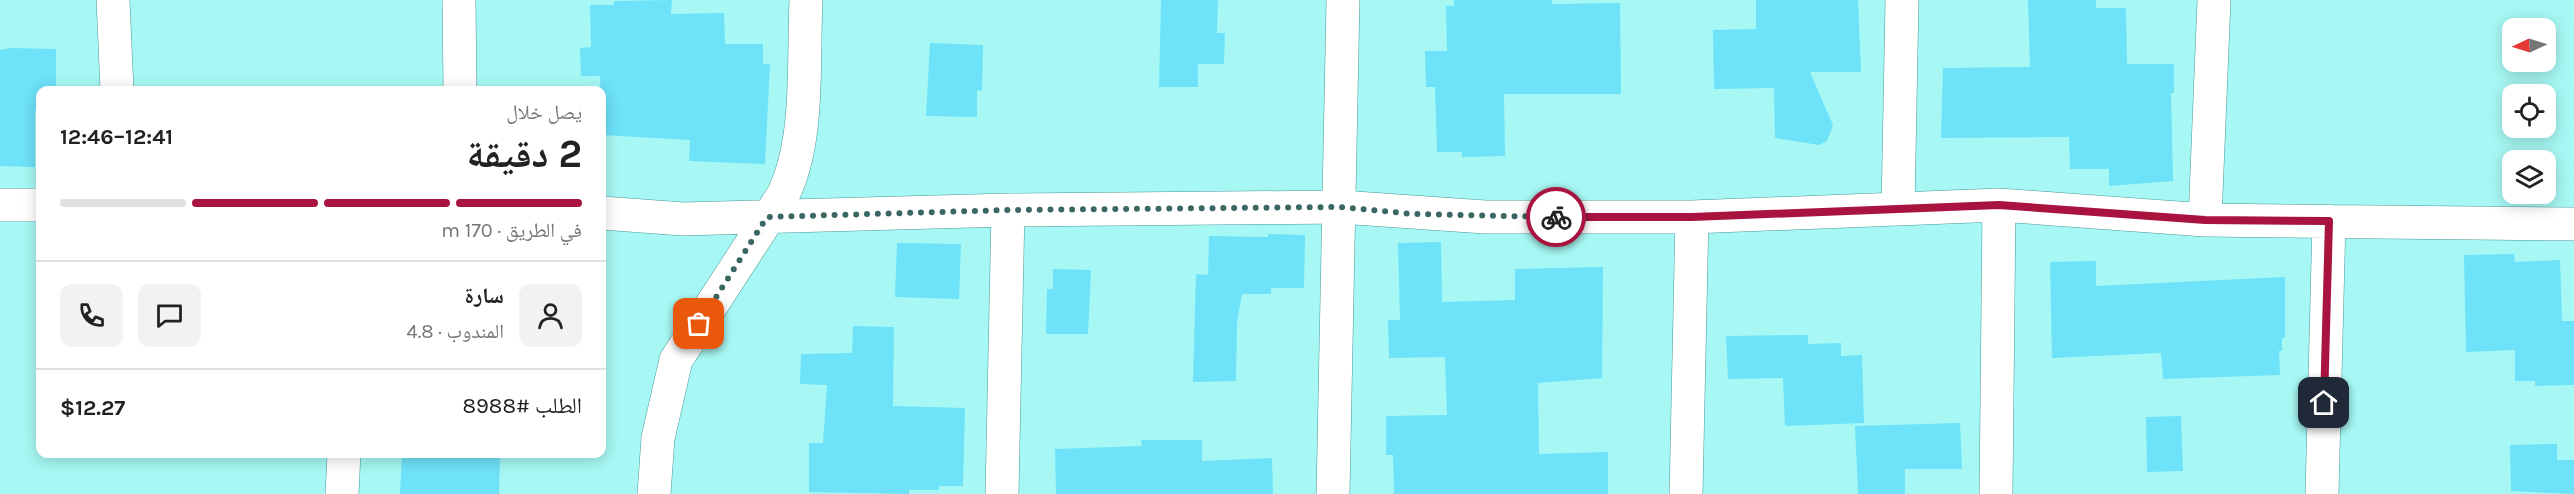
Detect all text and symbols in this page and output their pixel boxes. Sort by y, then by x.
north arrow [2502,18,2556,72]
map controls [2502,18,2556,204]
button: locate [2502,84,2556,138]
text: يصل خلال [506,101,582,124]
text: 12:41–12:46 [60,124,173,150]
text: 2 دقيقة [467,131,582,177]
button: layers [2502,150,2556,204]
courier [1526,187,1586,247]
icon: bike [1540,201,1573,234]
text: في الطريق · 170 m [441,219,582,242]
text: سارة [465,283,504,309]
button: phone [60,284,123,347]
button: chat [138,284,201,347]
button: person [519,284,582,347]
pin [673,298,724,349]
icon: bag [682,307,715,340]
text: المندوب · 4.8 [407,320,504,343]
pin [2298,377,2349,428]
icon: home [2307,386,2340,419]
text: الطلب #8988 [463,393,582,419]
text: $12.27 [60,395,125,421]

